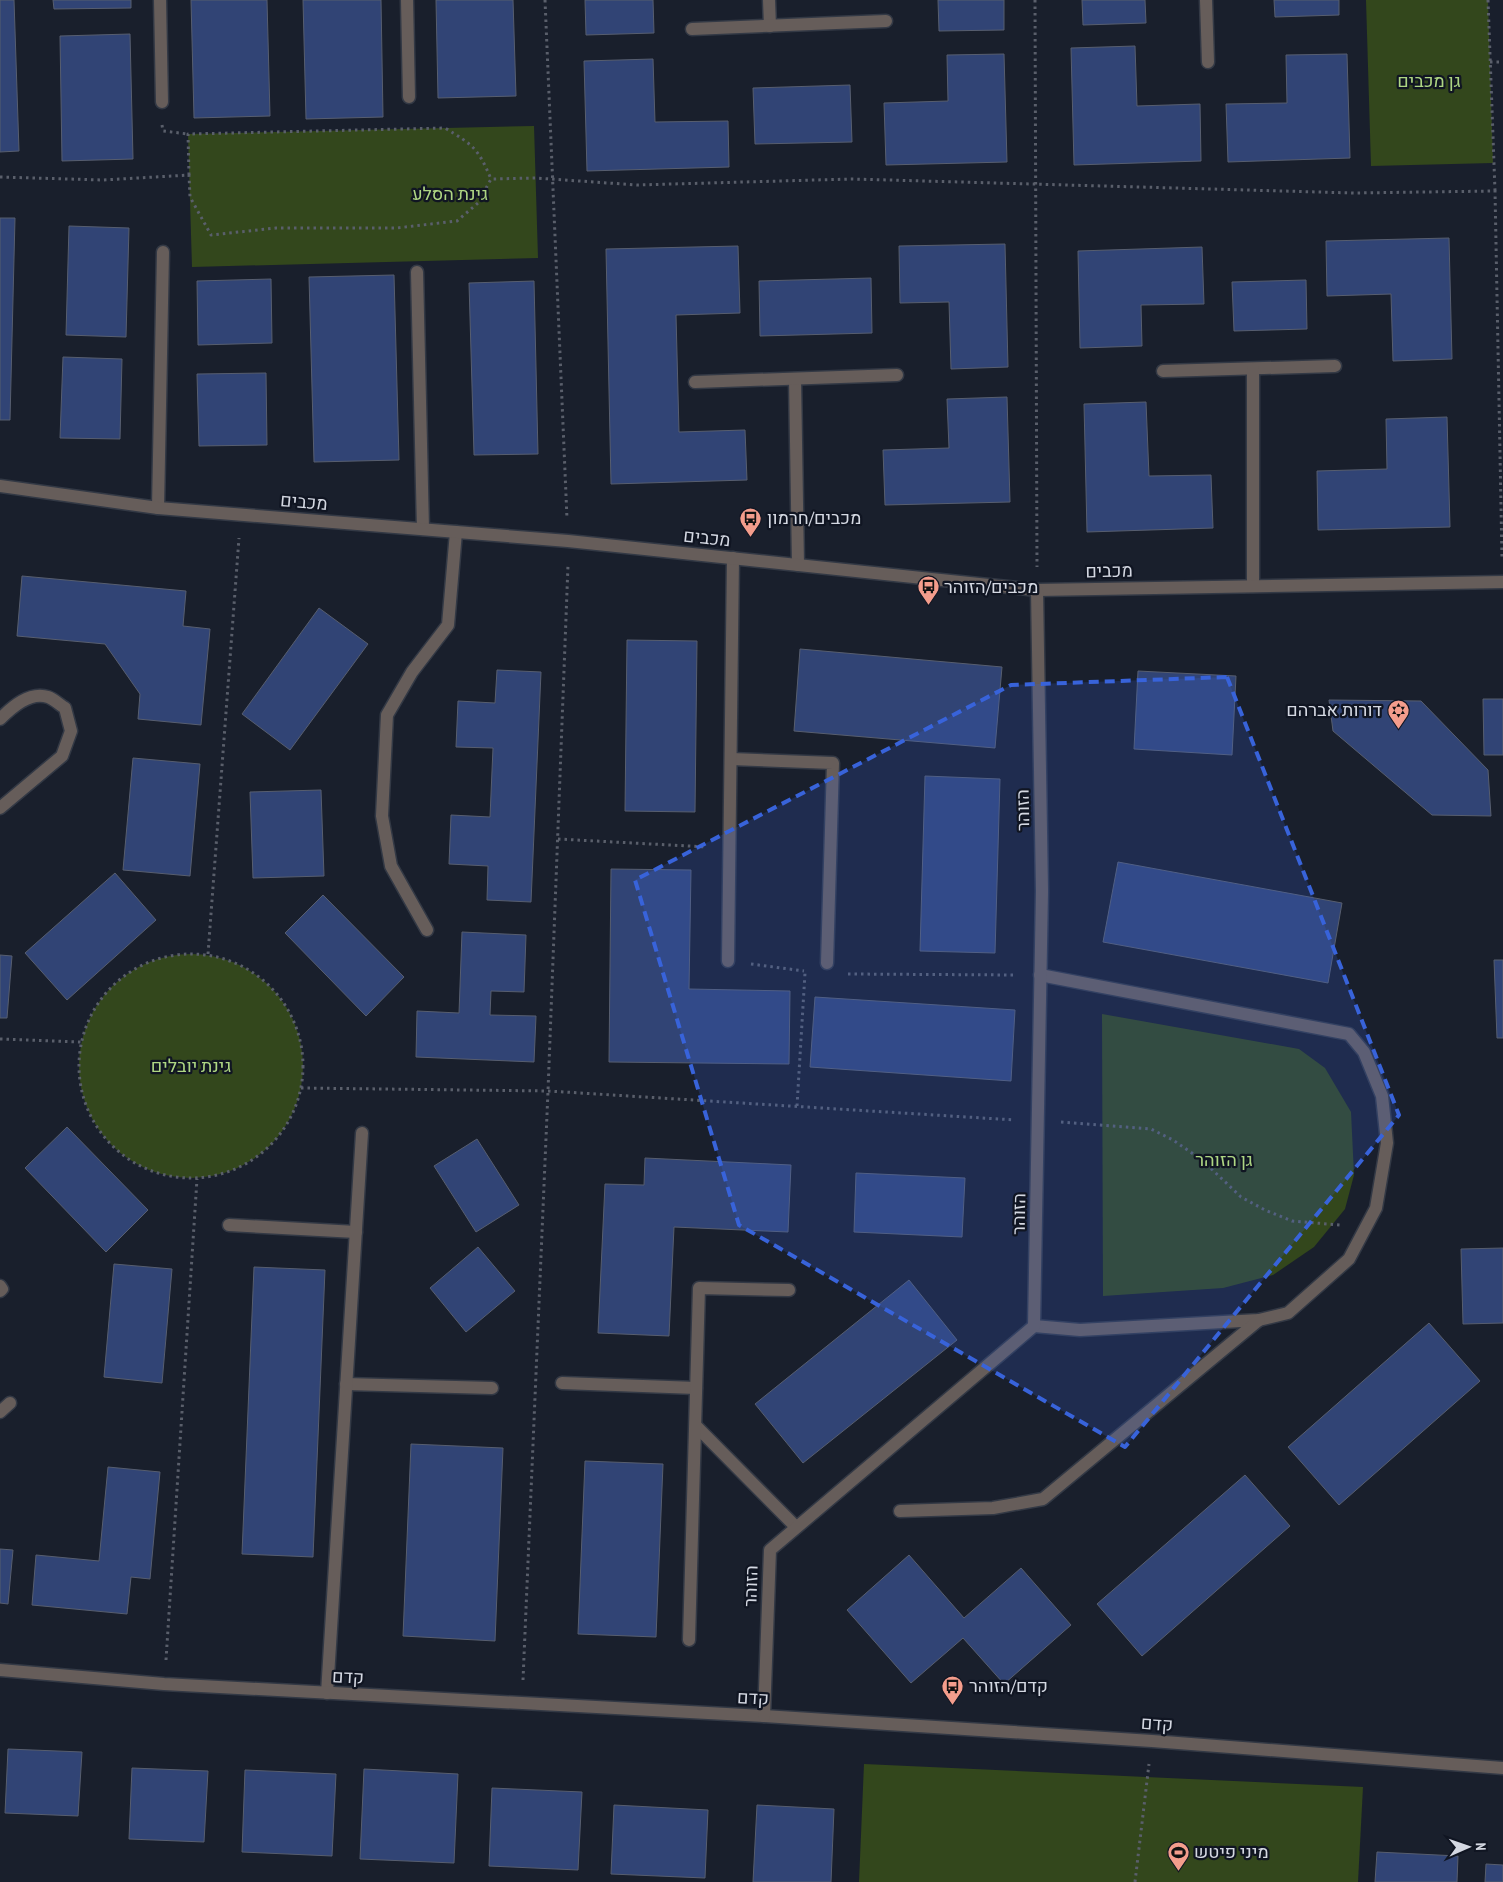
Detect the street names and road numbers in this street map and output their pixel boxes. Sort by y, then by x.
street label: מכבים [279,488,329,515]
street label: מכבים [682,524,732,551]
street label: מכבים [1085,559,1133,582]
street label: הזוהר [1011,789,1034,831]
street label: הזוהר [1007,1193,1030,1235]
street label: הזוהר [738,1565,763,1607]
street label: קדם [331,1664,365,1689]
street label: קדם [736,1685,770,1710]
street label: קדם [1140,1711,1174,1736]

